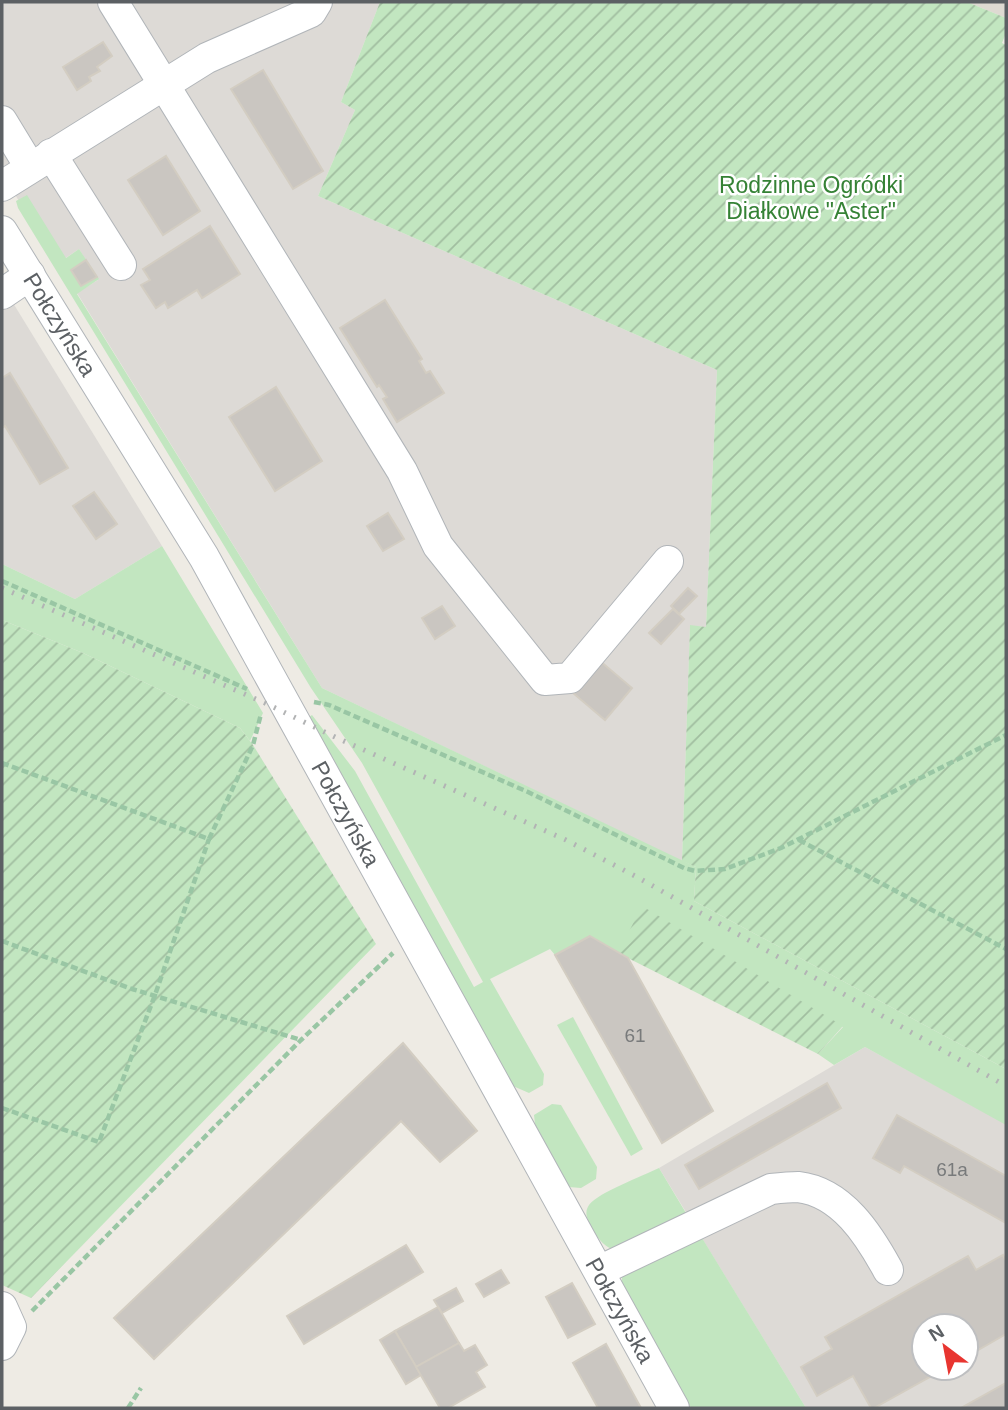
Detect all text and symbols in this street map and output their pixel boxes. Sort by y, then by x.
park label: Rodzinne Ogródki Diałkowe "Aster" [719,172,903,224]
street label: Połczyńska [18,268,102,381]
street label: Połczyńska [306,757,385,871]
house number: 61 [624,1025,646,1046]
house number: 61a [936,1159,968,1180]
street label: Połczyńska [581,1253,660,1368]
north arrow [910,1312,980,1382]
text: N [925,1320,948,1346]

